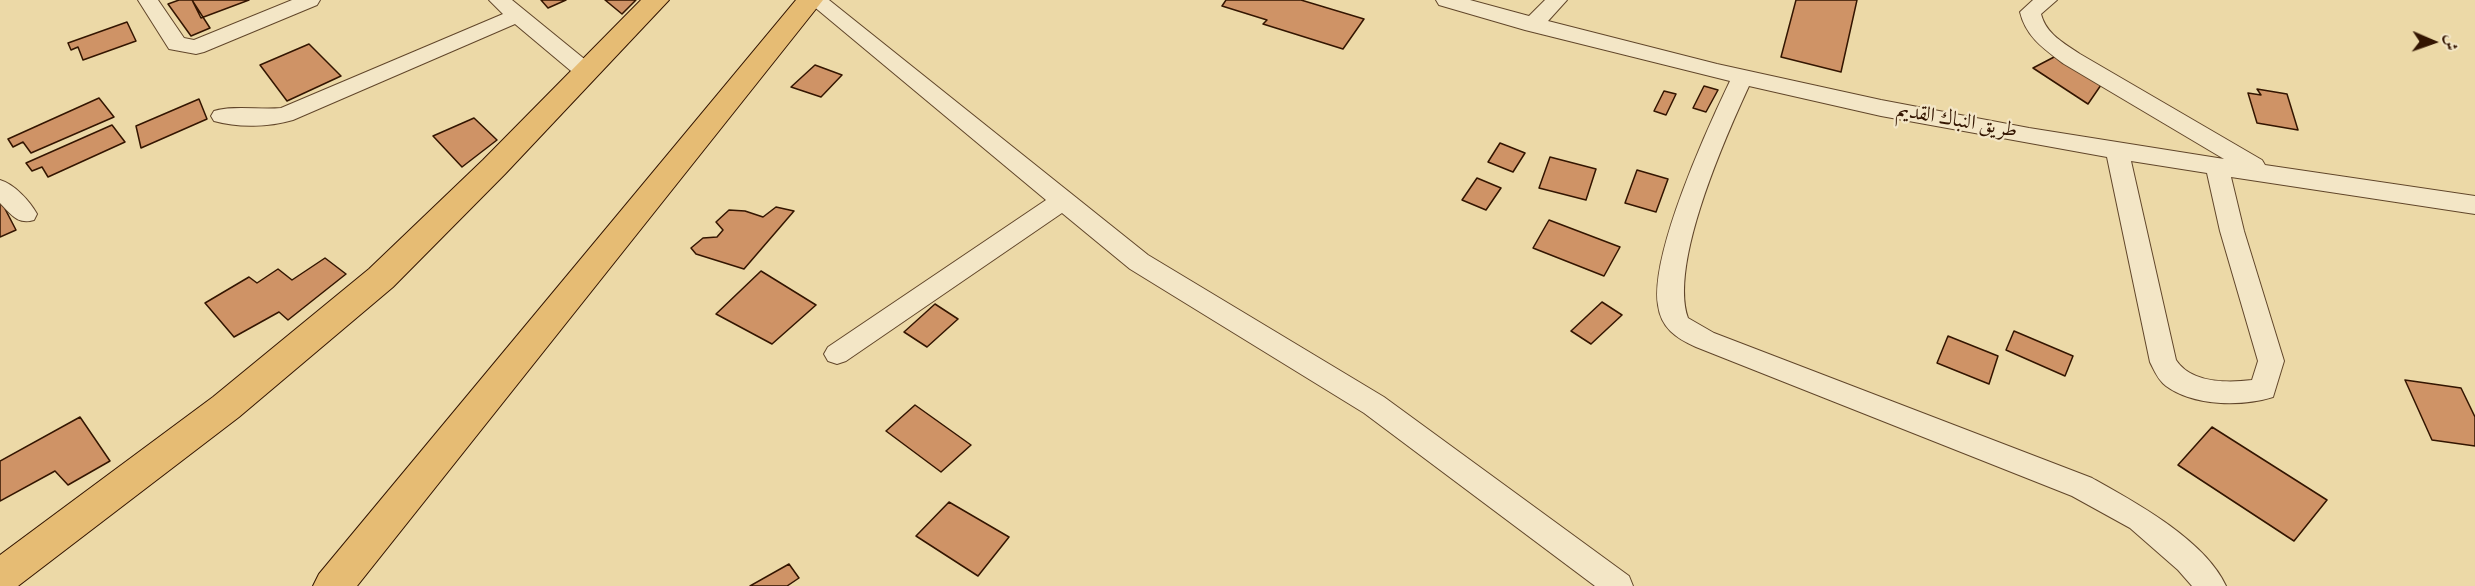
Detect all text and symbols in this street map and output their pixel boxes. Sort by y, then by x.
north arrow [2403,12,2463,72]
text: ش [2440,34,2462,51]
street label: طريق النباك القديم [1895,98,2019,144]

